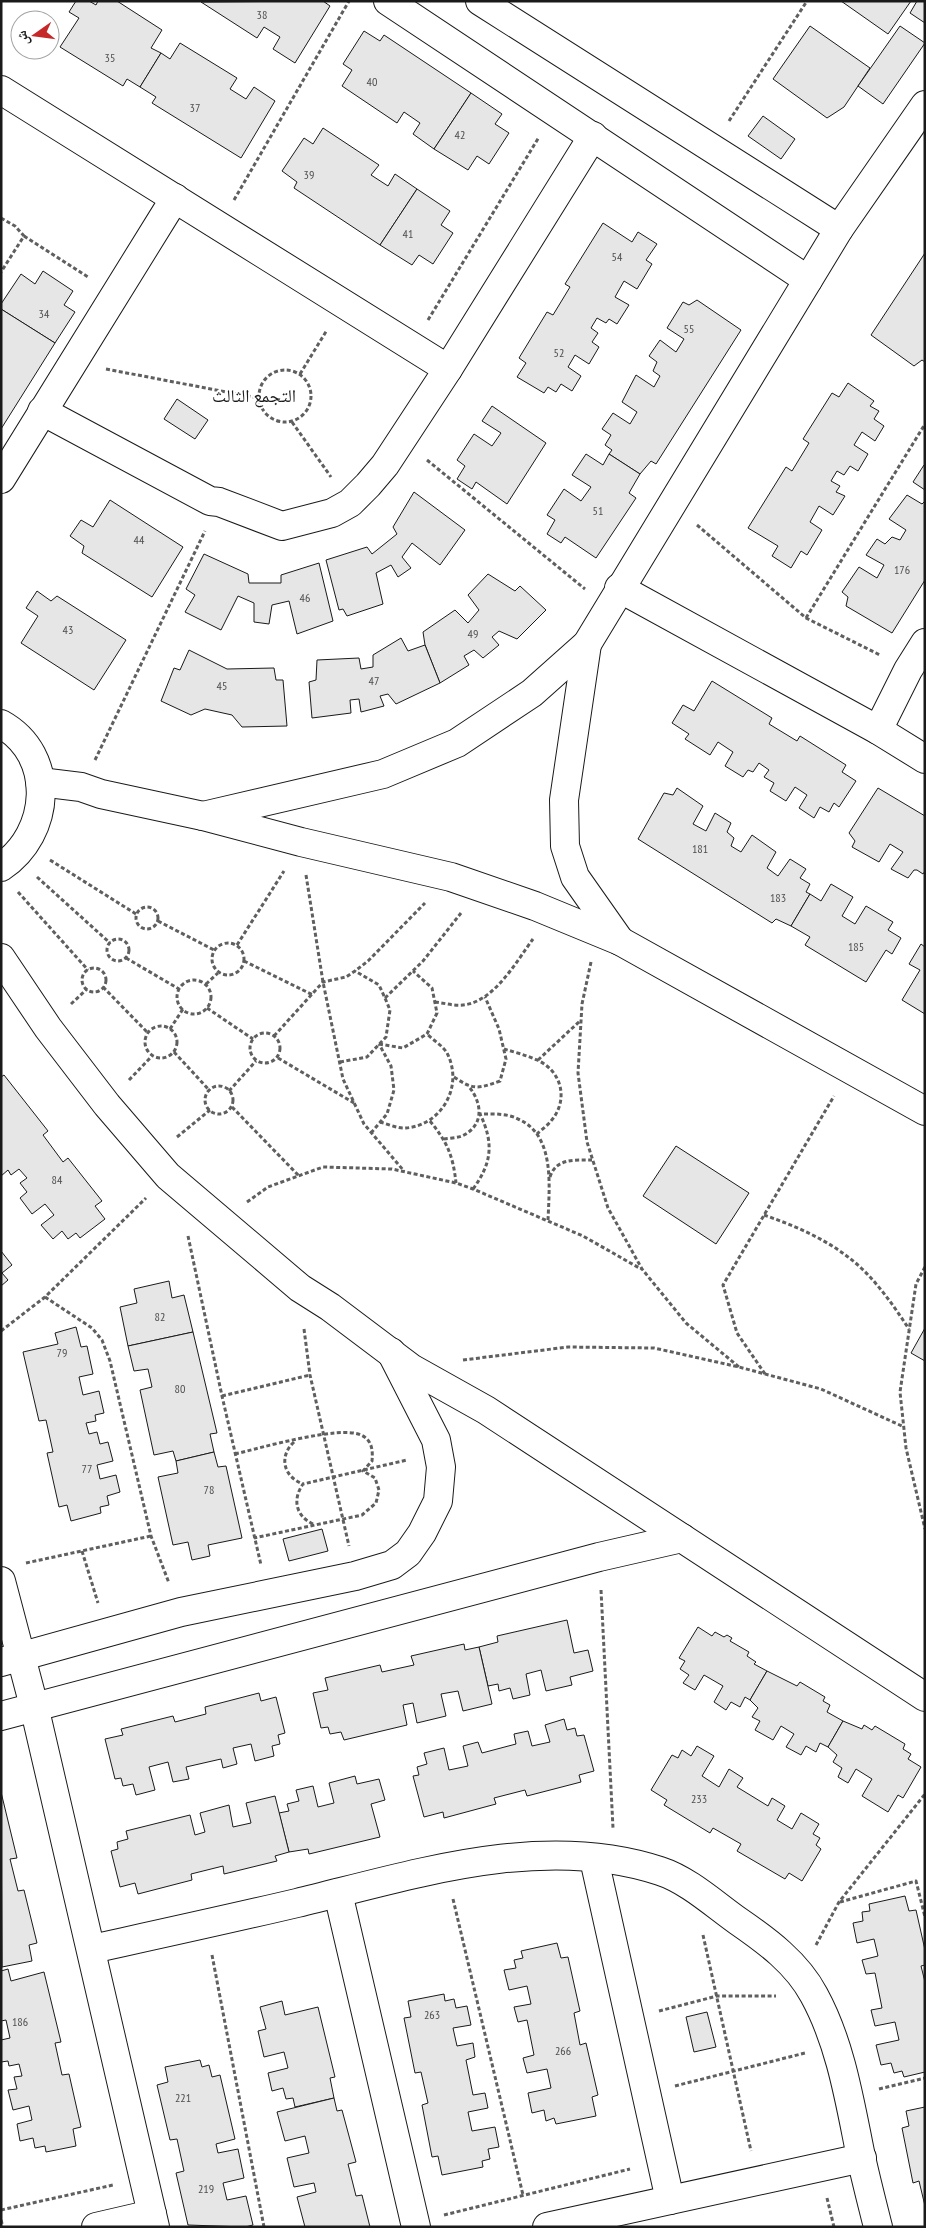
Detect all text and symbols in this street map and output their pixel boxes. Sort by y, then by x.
house number: 38 [257,7,267,22]
north arrow [10,10,60,60]
text: ش [12,29,33,48]
house number: 35 [105,50,115,65]
house number: 40 [367,74,377,89]
house number: 37 [190,100,200,115]
house number: 42 [455,127,465,142]
house number: 39 [304,167,314,182]
house number: 41 [403,226,413,241]
house number: 54 [612,249,623,264]
house number: 34 [39,306,50,321]
house number: 55 [684,321,694,336]
house number: 52 [554,345,564,360]
district label: التجمع الثالث [212,384,296,408]
house number: 51 [593,503,603,518]
house number: 44 [134,532,145,547]
house number: 176 [894,562,910,577]
house number: 46 [300,590,310,605]
house number: 43 [63,622,73,637]
house number: 49 [468,626,478,641]
house number: 47 [369,673,379,688]
house number: 45 [217,678,227,693]
house number: 181 [692,841,708,856]
house number: 183 [770,890,786,905]
house number: 185 [848,939,864,954]
house number: 84 [52,1172,63,1187]
house number: 82 [155,1309,165,1324]
house number: 79 [57,1345,67,1360]
house number: 80 [175,1381,185,1396]
house number: 77 [82,1461,92,1476]
house number: 78 [204,1482,214,1497]
house number: 233 [691,1791,707,1806]
house number: 263 [424,2007,440,2022]
house number: 186 [12,2014,28,2029]
house number: 266 [555,2043,571,2058]
house number: 221 [175,2090,191,2105]
house number: 219 [198,2181,214,2196]

